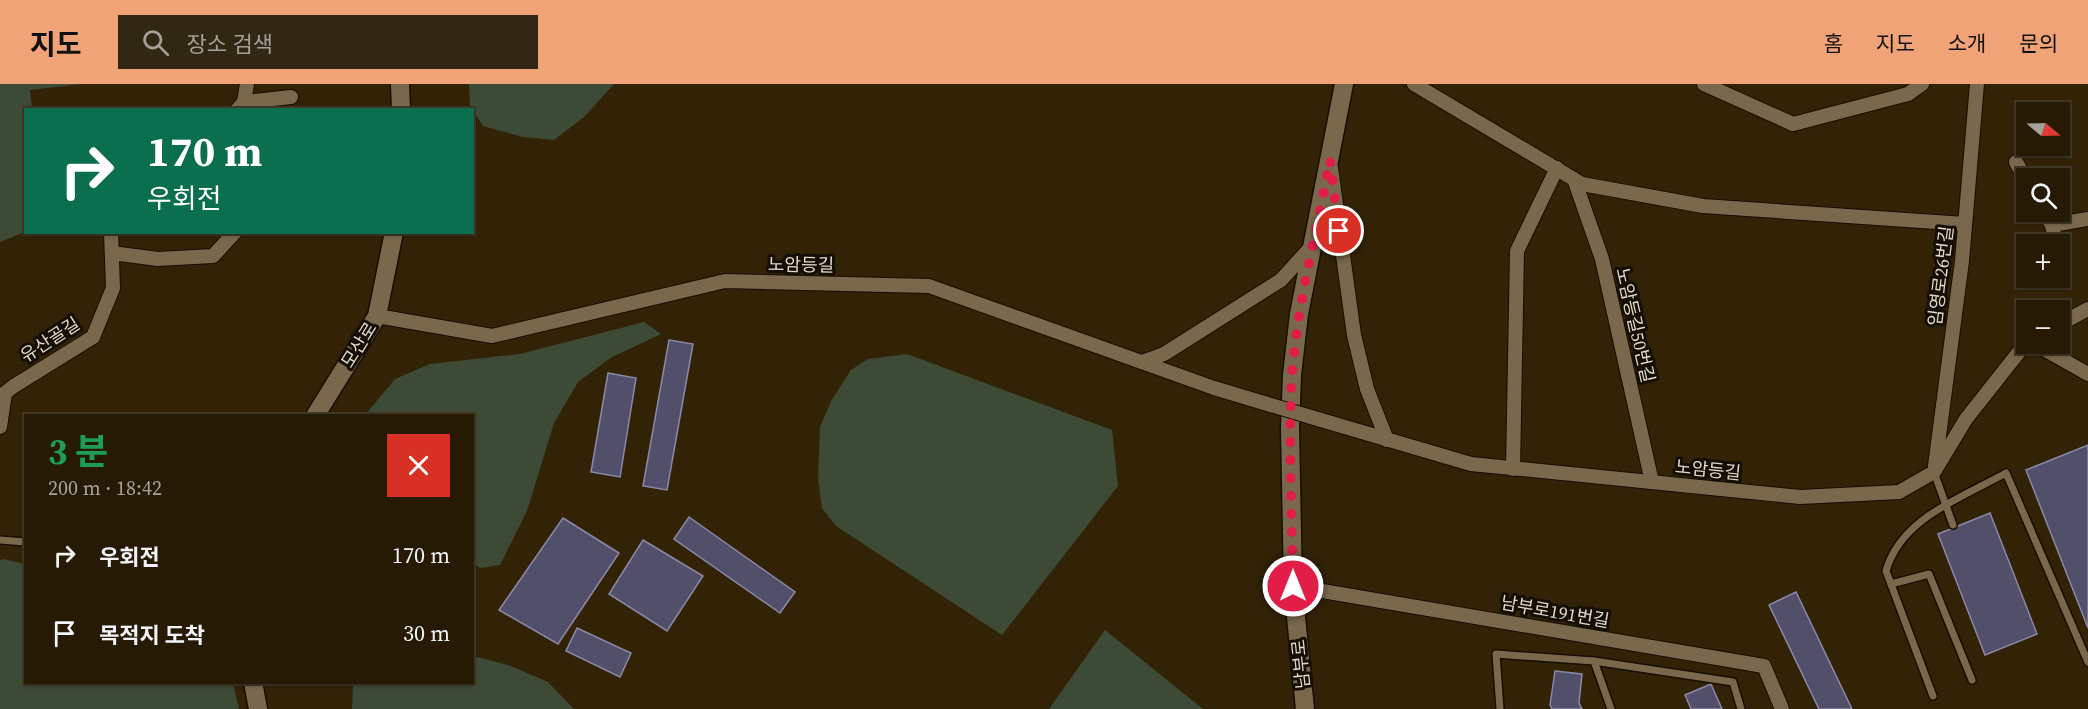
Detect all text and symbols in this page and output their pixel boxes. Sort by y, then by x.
search box [118,15,538,69]
text: 지도 [30,25,82,63]
icon: search [139,26,172,59]
text: 장소 검색 [187,29,273,59]
text: 홈 [1824,29,1843,58]
text: 지도 [1876,29,1915,58]
text: 소개 [1948,29,1986,58]
text: 문의 [2019,29,2058,58]
north arrow [2016,102,2070,156]
map controls [2016,102,2070,354]
text: 170 m [147,122,262,180]
icon: right [48,132,126,210]
button: search [2016,168,2070,222]
text: 우회전 [147,180,222,217]
pin [1313,205,1364,256]
icon: arrive [1322,214,1355,247]
street label: 임영로26번길 [1922,224,1959,327]
button: + [2016,234,2070,288]
street label: 노암등길 [768,251,834,278]
street label: 노암등길50번길 [1610,265,1661,385]
button: − [2016,300,2070,354]
street label: 유산골길 [15,311,84,368]
street label: 모산로 [335,317,382,372]
text: 3 분 [48,427,108,476]
button: close [387,434,450,497]
street label: 노암등길 [1674,454,1742,485]
text: 200 m · 18:42 [48,474,162,502]
icon: right [48,539,81,572]
text: 170 m [392,540,450,570]
text: 우회전 [99,542,160,572]
position arrow [1261,554,1325,618]
street label: 남부로191번길 [1499,590,1611,633]
icon: arrive [48,617,81,650]
text: 30 m [403,618,450,648]
text: 목적지 도착 [99,620,205,650]
street label: 남부로 [1285,638,1316,690]

